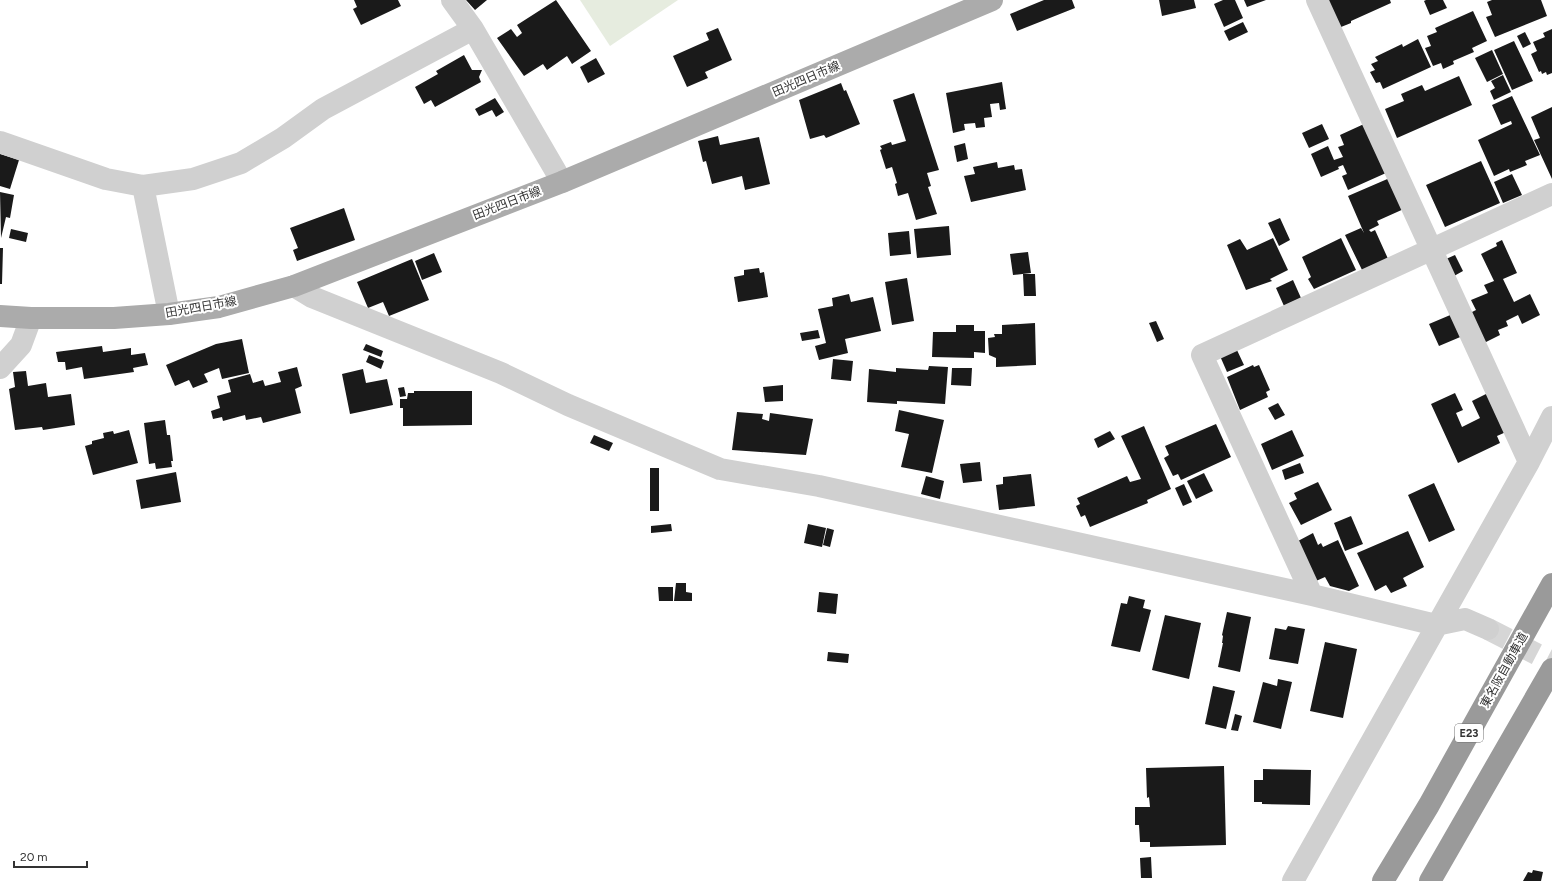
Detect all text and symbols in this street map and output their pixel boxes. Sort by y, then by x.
street label: 田光四日市線 [770,58,842,100]
street label: 田光四日市線 [471,184,543,222]
street label: 田光四日市線 [164,294,238,320]
street label: 東名阪自動車道 [1478,630,1530,710]
road number: E23 [1455,724,1483,742]
scale bar [14,843,87,869]
text: 20 m [20,850,48,864]

